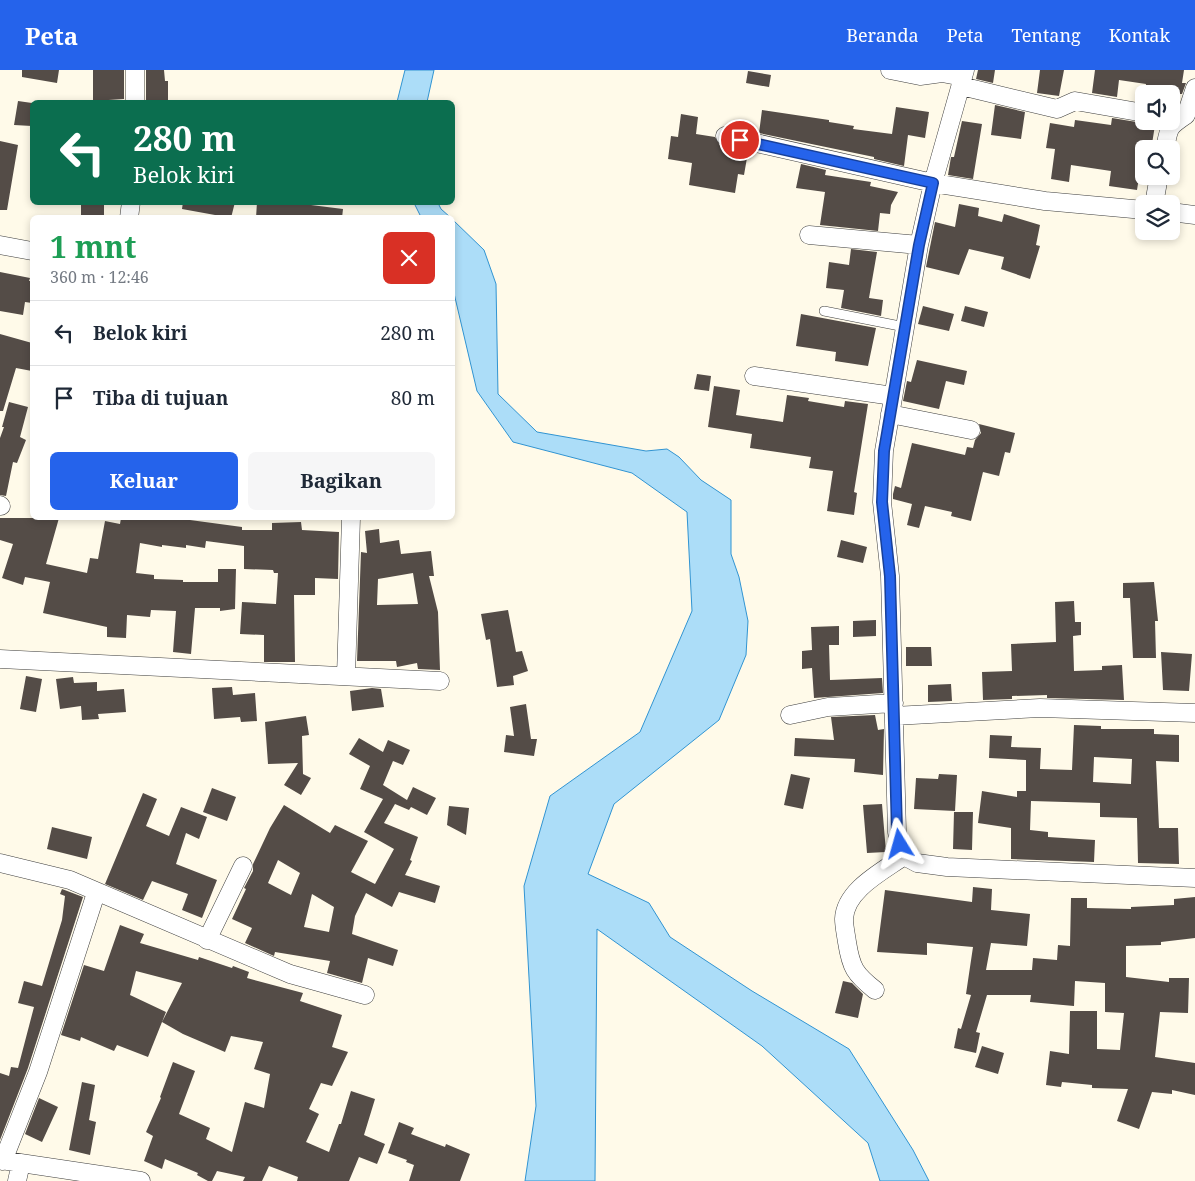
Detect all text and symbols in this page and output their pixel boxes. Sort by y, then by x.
text: Peta [25,19,78,52]
text: Beranda [846,23,919,47]
text: Peta [947,23,984,47]
text: Tentang [1012,23,1081,47]
text: Kontak [1109,23,1170,47]
map controls [1135,85,1180,240]
button: sound [1135,85,1180,130]
text: 280 m [133,114,236,161]
pin [719,119,761,161]
icon: left [50,120,115,185]
icon: arrive [726,126,754,154]
button: search [1135,140,1180,185]
text: Belok kiri [133,159,235,189]
button: layers [1135,195,1180,240]
text: 1 mnt [50,226,137,267]
button: close [383,232,435,284]
text: 360 m · 12:46 [50,266,149,288]
icon: left [50,319,78,347]
text: Belok kiri [93,320,187,346]
text: 280 m [380,320,435,346]
icon: arrive [50,384,78,412]
text: Tiba di tujuan [93,385,228,411]
text: 80 m [391,385,435,411]
button: Keluar [50,452,238,510]
button: Bagikan [248,452,435,510]
position arrow [873,817,925,869]

